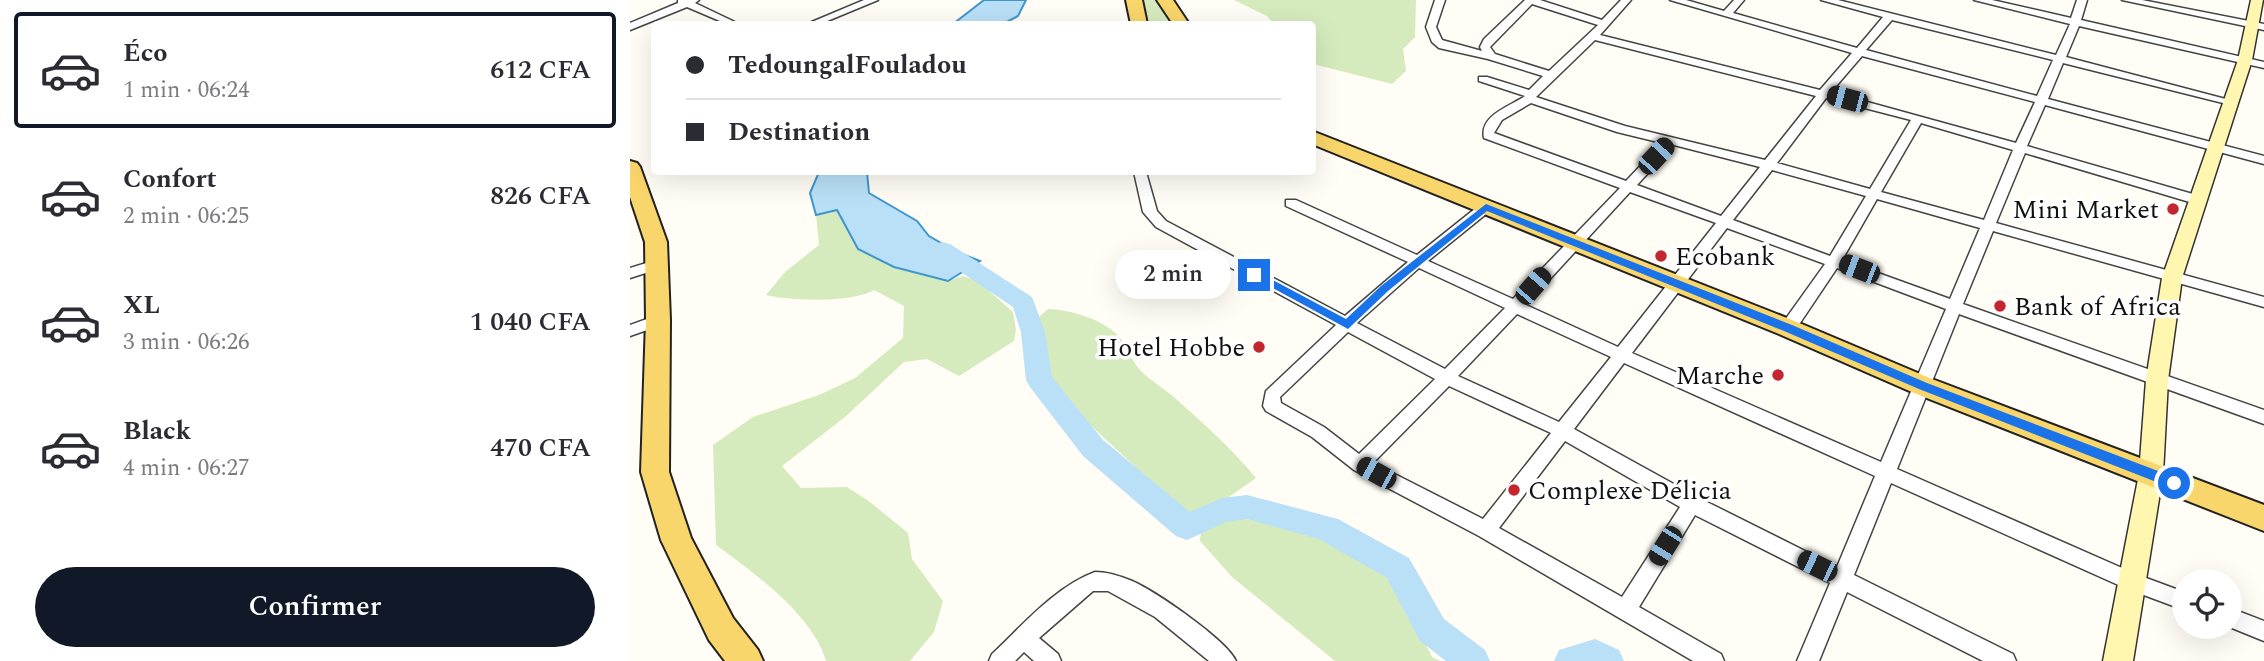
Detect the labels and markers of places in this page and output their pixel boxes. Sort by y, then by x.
place label: Mini Market [2013,190,2159,230]
marker: Mini Market [2165,201,2181,217]
place label: Ecobank [1675,237,1775,277]
marker: Ecobank [1653,248,1669,264]
place label: Bank of Africa [2014,287,2181,327]
marker: Bank of Africa [1992,298,2008,314]
place label: Hotel Hobbe [1097,328,1245,368]
marker: Hotel Hobbe [1251,339,1267,355]
place label: Marche [1676,356,1764,396]
marker: Marche [1770,367,1786,383]
place label: Complexe Délicia [1528,471,1732,511]
marker: Complexe Délicia [1506,482,1522,498]

